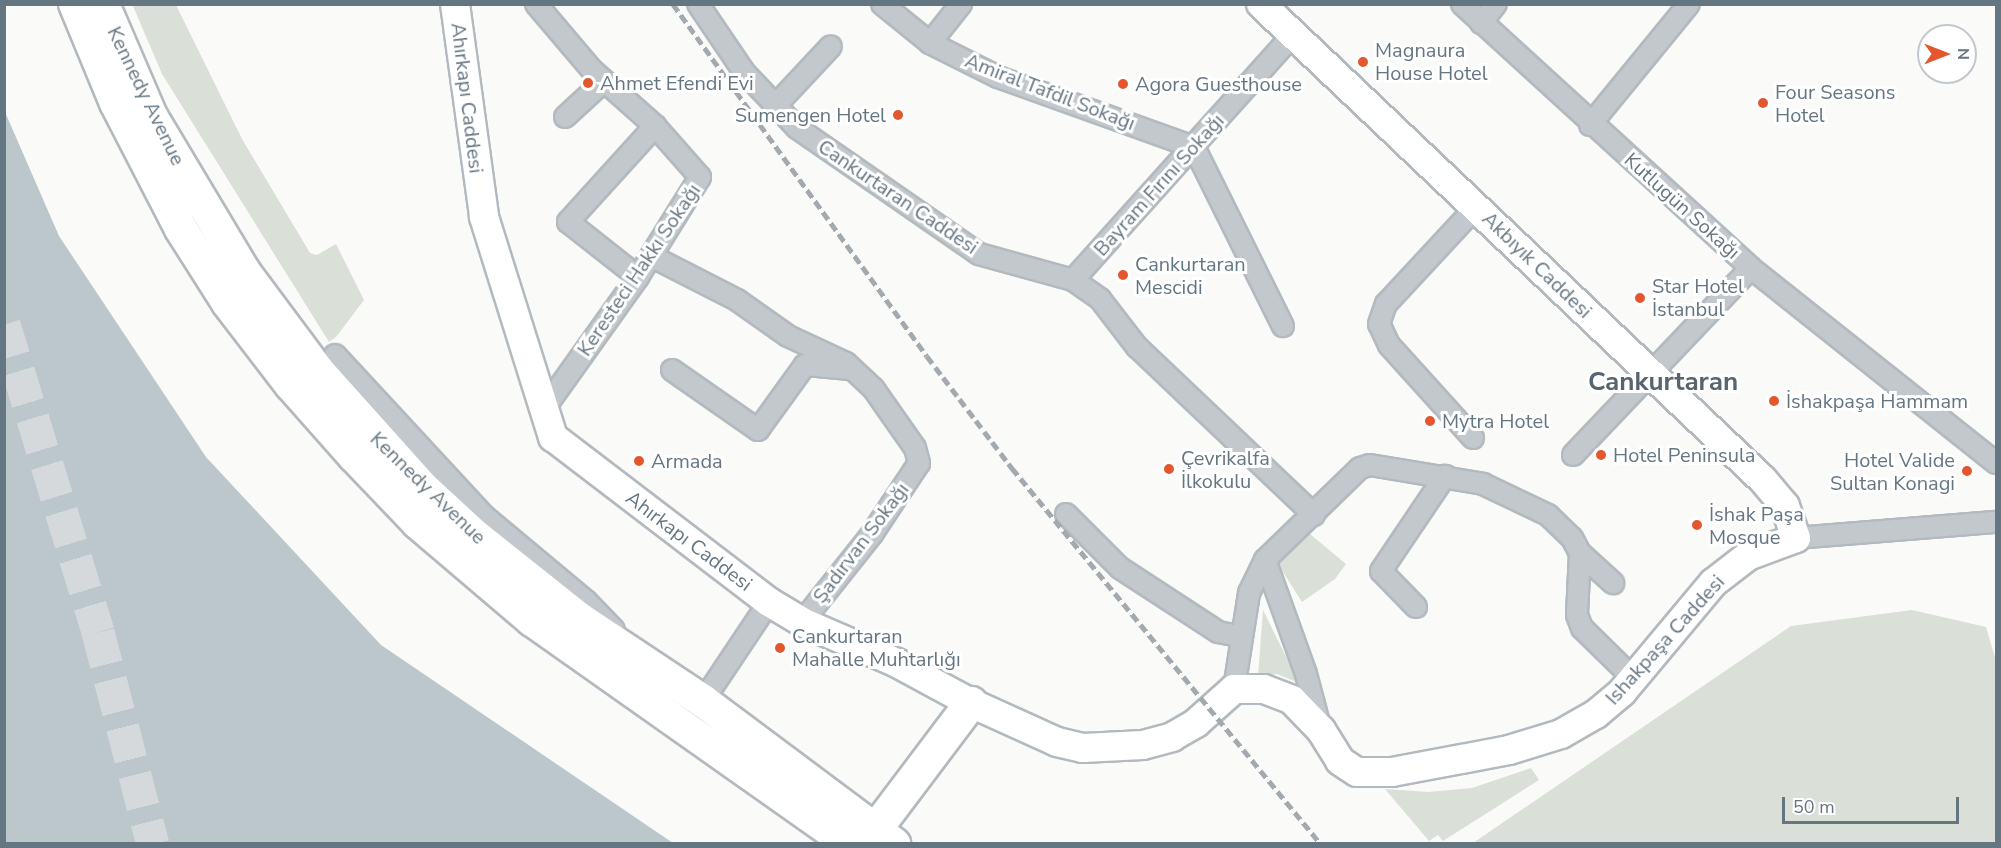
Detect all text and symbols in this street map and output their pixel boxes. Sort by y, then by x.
street label: Ahırkapı Caddesi [446,21,488,175]
street label: Kennedy Avenue [102,23,190,169]
north arrow [1917,24,1977,84]
place label: Magnaura House Hotel [1375,39,1488,86]
text: N [1952,48,1974,60]
street label: Amiral Tafdil Sokağı [962,49,1138,135]
marker: Magnaura House Hotel [1356,55,1370,69]
place label: Ahmet Efendi Evi [600,71,754,95]
place label: Agora Guesthouse [1135,72,1302,96]
marker: Ahmet Efendi Evi [581,76,595,90]
marker: Agora Guesthouse [1116,77,1130,91]
place label: Four Seasons Hotel [1775,80,1895,127]
marker: Four Seasons Hotel [1756,96,1770,110]
place label: Sumengen Hotel [735,103,886,127]
marker: Sumengen Hotel [891,108,905,122]
street label: Bayram Fırını Sokağı [1089,109,1229,261]
street label: Cankurtaran Caddesi [813,135,983,259]
street label: Kutlugün Sokağı [1619,148,1745,264]
street label: Keresteci Hakkı Sokağı [572,179,706,361]
street label: Akbıyık Caddesi [1477,207,1597,323]
place label: Cankurtaran Mescidi [1135,252,1246,299]
marker: Cankurtaran Mescidi [1116,268,1130,282]
place label: Star Hotel İstanbul [1652,274,1744,321]
marker: Star Hotel İstanbul [1633,291,1647,305]
district label: Cankurtaran [1588,366,1738,398]
place label: İshakpaşa Hammam [1786,389,1968,413]
marker: İshakpaşa Hammam [1767,394,1781,408]
place label: Mytra Hotel [1442,409,1549,433]
marker: Mytra Hotel [1423,414,1437,428]
street label: Kennedy Avenue [365,427,491,549]
place label: Hotel Peninsula [1613,443,1755,467]
place label: Çevrikalfa İlkokulu [1181,446,1270,493]
marker: Hotel Peninsula [1594,448,1608,462]
place label: Hotel Valide Sultan Konagi [1830,448,1955,495]
place label: Armada [651,449,723,473]
marker: Armada [632,454,646,468]
marker: Çevrikalfa İlkokulu [1162,462,1176,476]
marker: Hotel Valide Sultan Konagi [1960,464,1974,478]
street label: Şadırvan Sokağı [808,478,914,608]
street label: Ahırkapı Caddesi [621,486,757,596]
place label: İshak Paşa Mosque [1709,502,1804,549]
marker: İshak Paşa Mosque [1690,518,1704,532]
street label: Ishakpaşa Caddesi [1600,570,1730,710]
place label: Cankurtaran Mahalle Muhtarlığı [792,624,961,671]
marker: Cankurtaran Mahalle Muhtarlığı [773,641,787,655]
scale bar [1785,785,1962,823]
text: 50 m [1793,795,1835,819]

